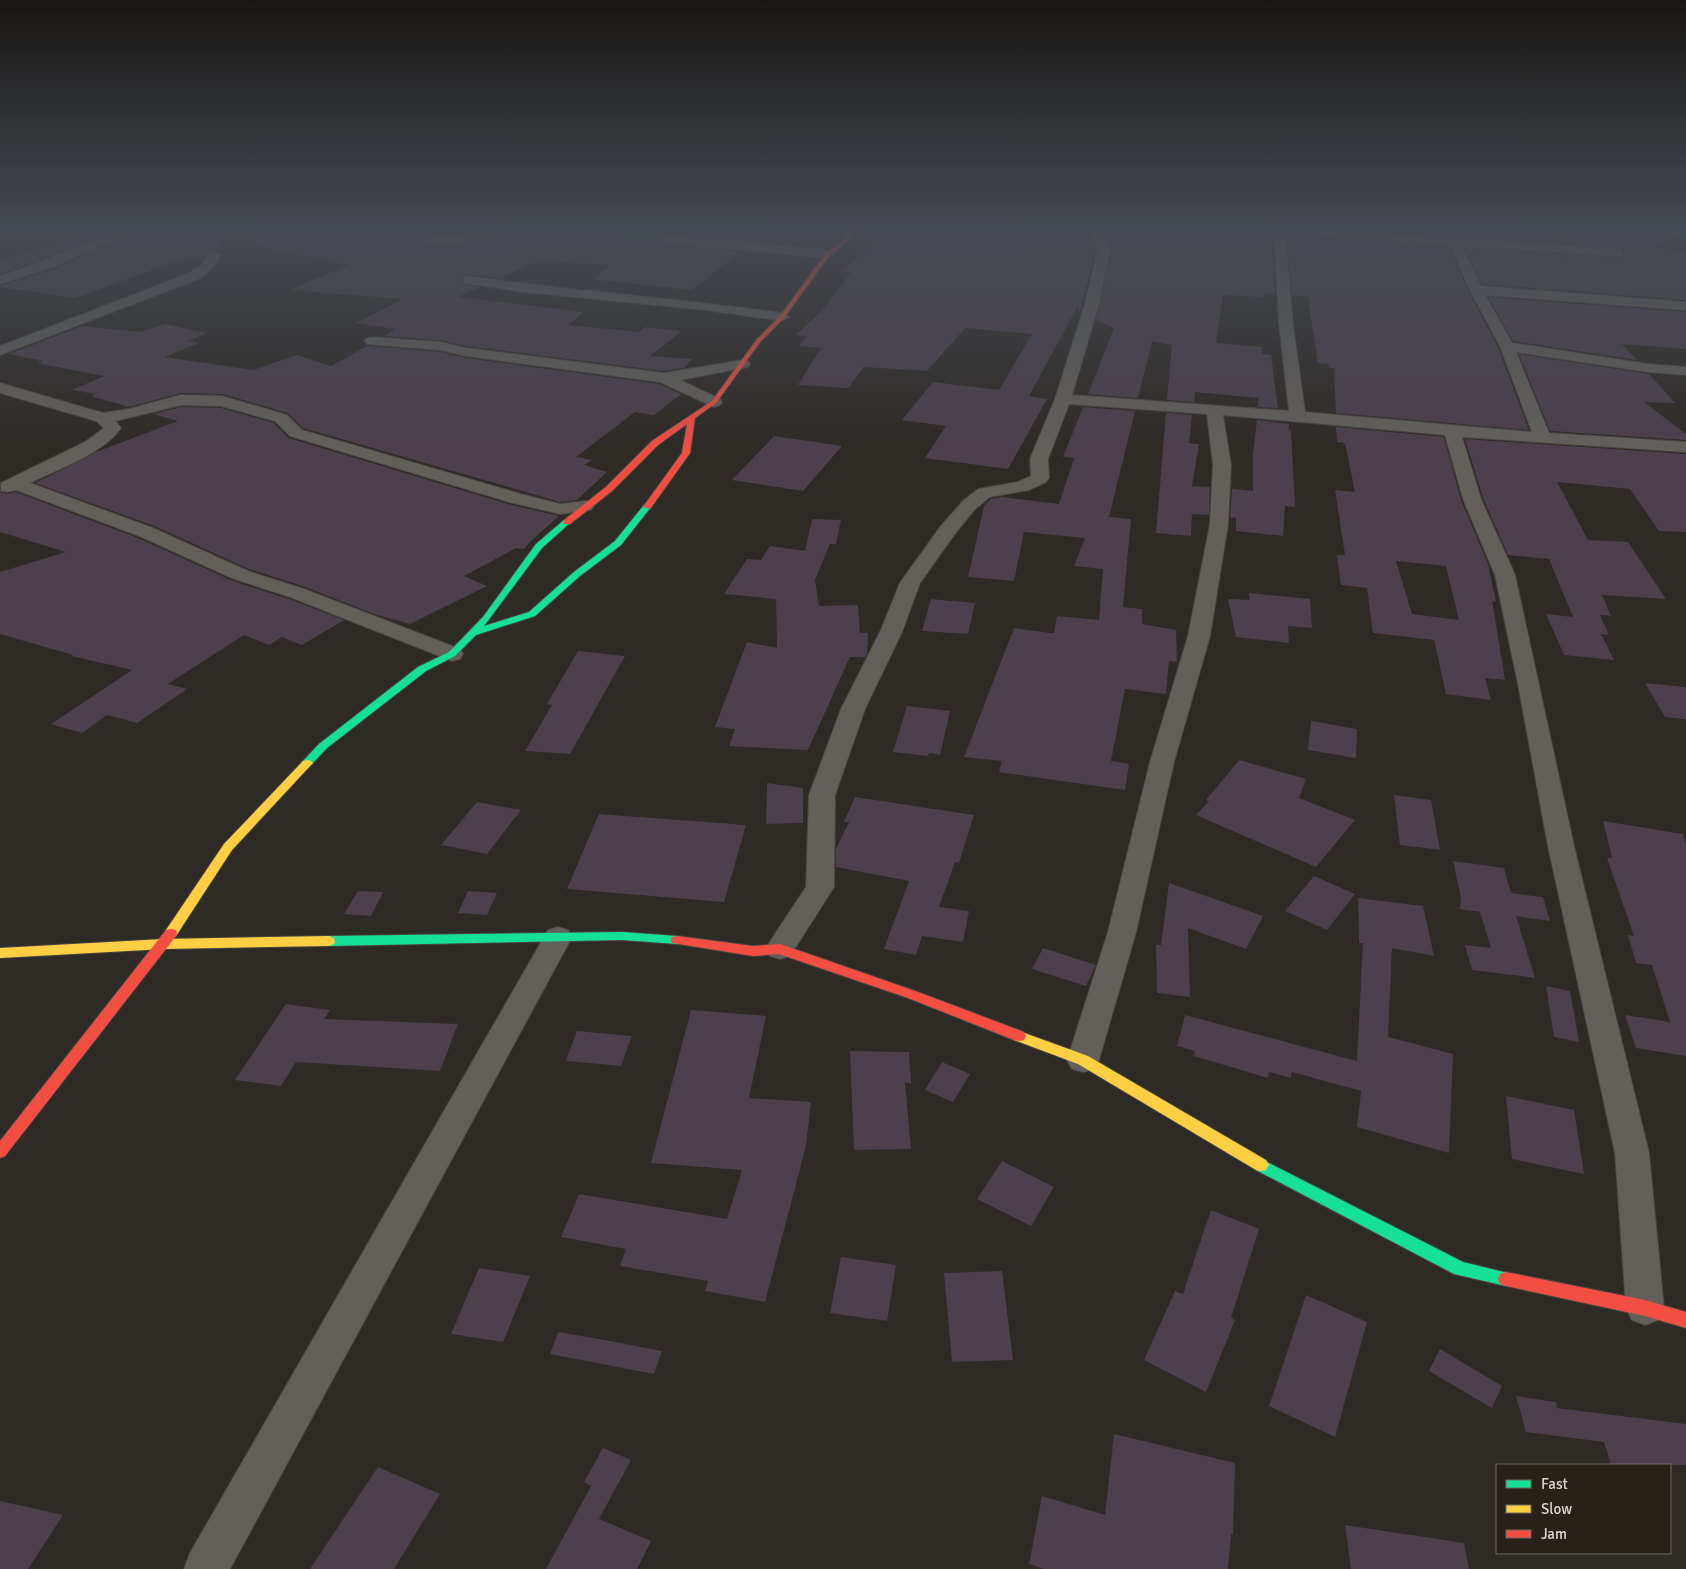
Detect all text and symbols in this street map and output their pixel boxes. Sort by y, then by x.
legend [1496,1464,1671,1554]
text: Fast [1541,1475,1568,1493]
text: Slow [1541,1500,1572,1518]
text: Jam [1541,1525,1567,1543]

